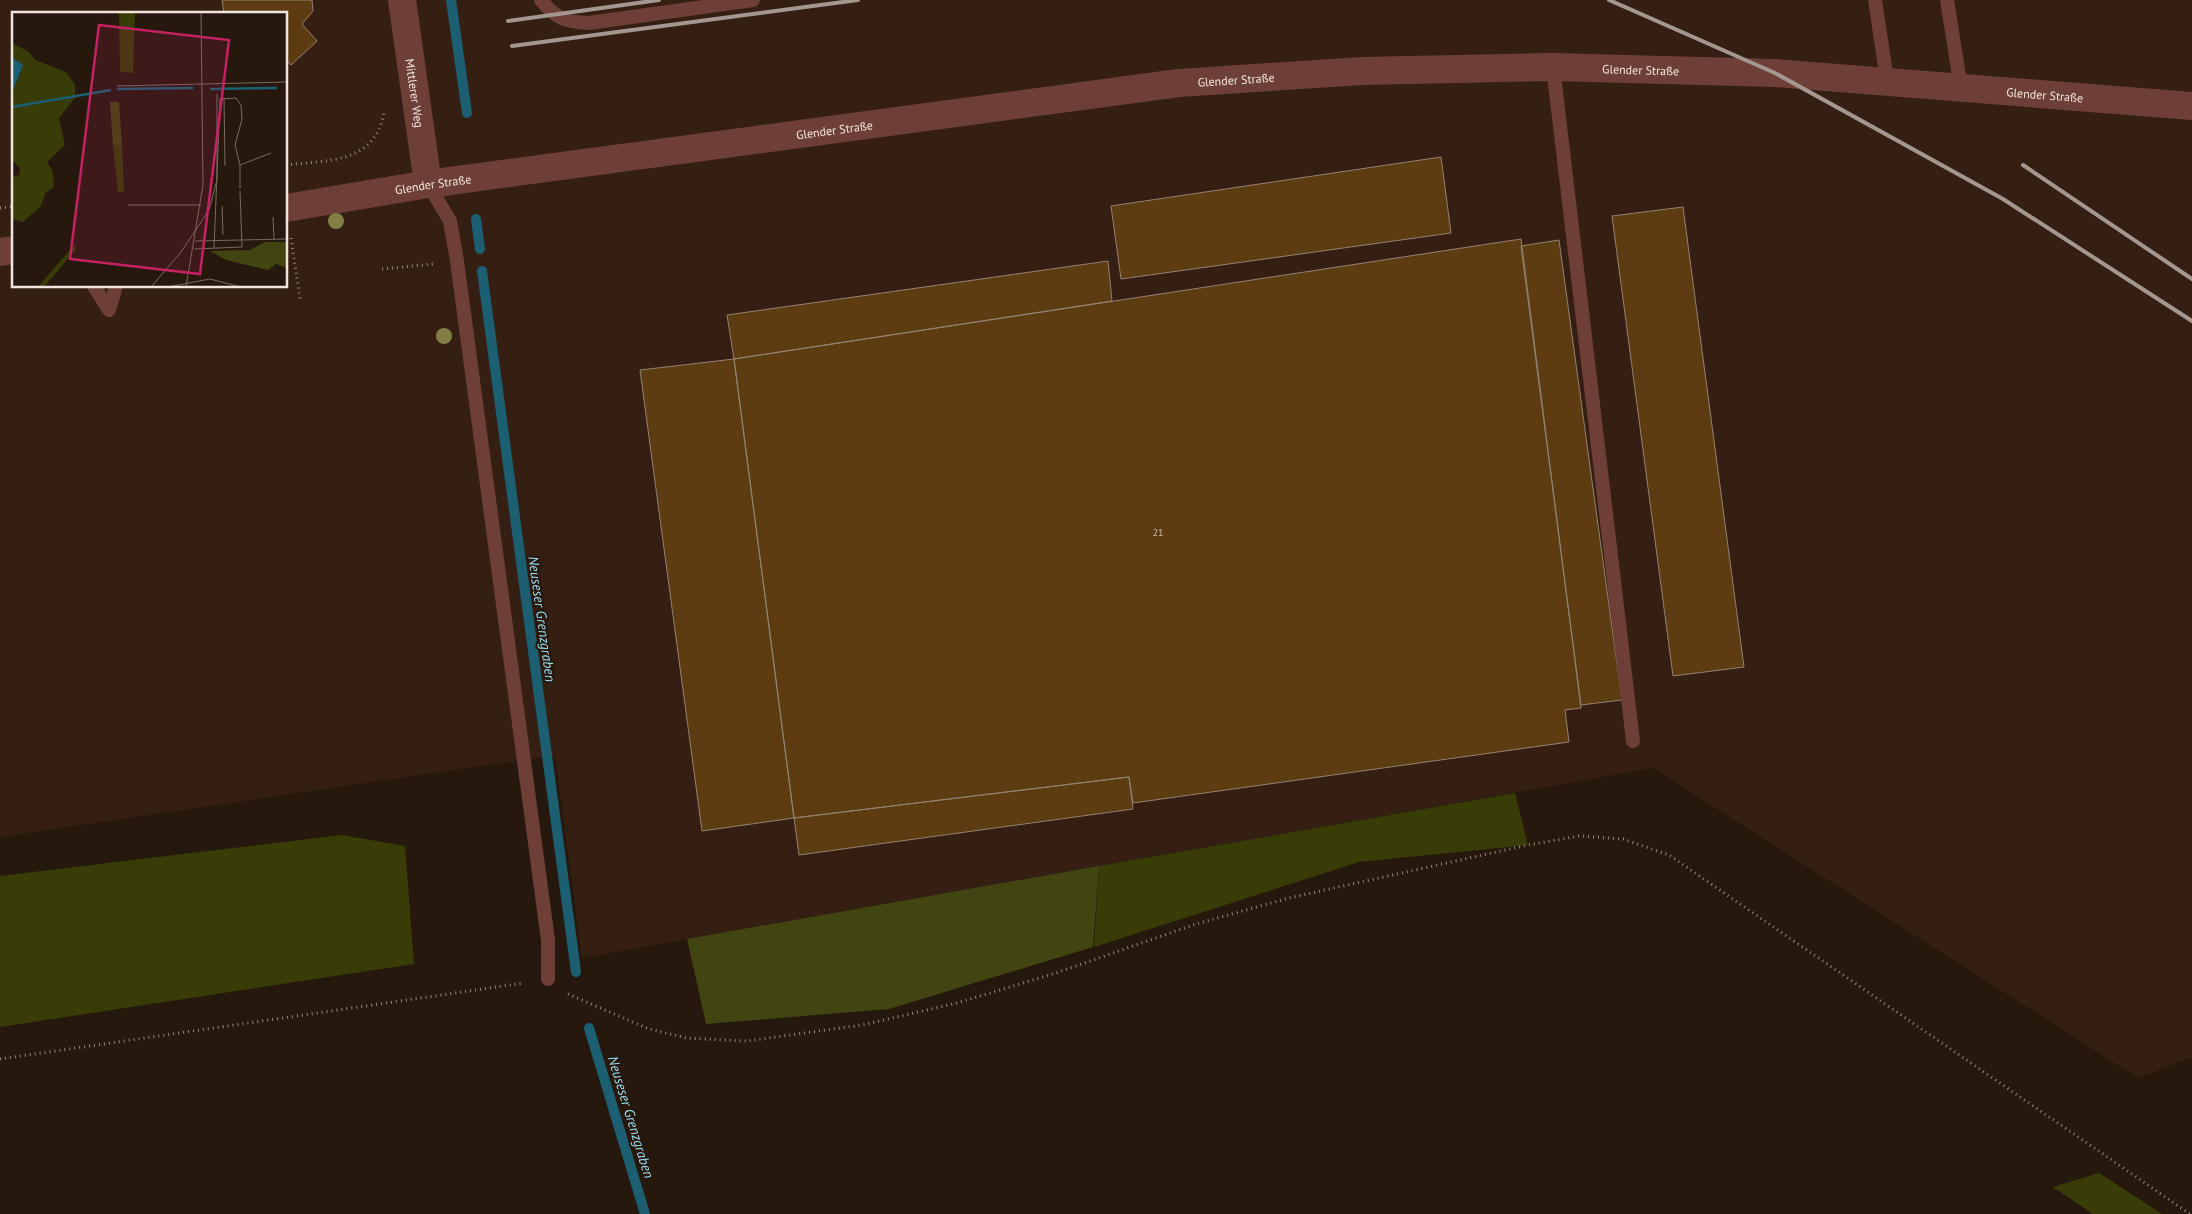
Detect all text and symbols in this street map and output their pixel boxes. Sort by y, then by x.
inset map [12,12,288,288]
street label: Mittlerer Weg [403,58,427,129]
street label: Glender Straße [1602,61,1680,78]
street label: Glender Straße [1197,69,1275,89]
street label: Glender Straße [2006,84,2084,105]
street label: Glender Straße [795,117,874,142]
street label: Glender Straße [394,171,472,197]
house number: 21 [1153,526,1163,539]
water label: Neuseser Grenzgraben [524,555,560,683]
water label: Neuseser Grenzgraben [604,1054,658,1180]

